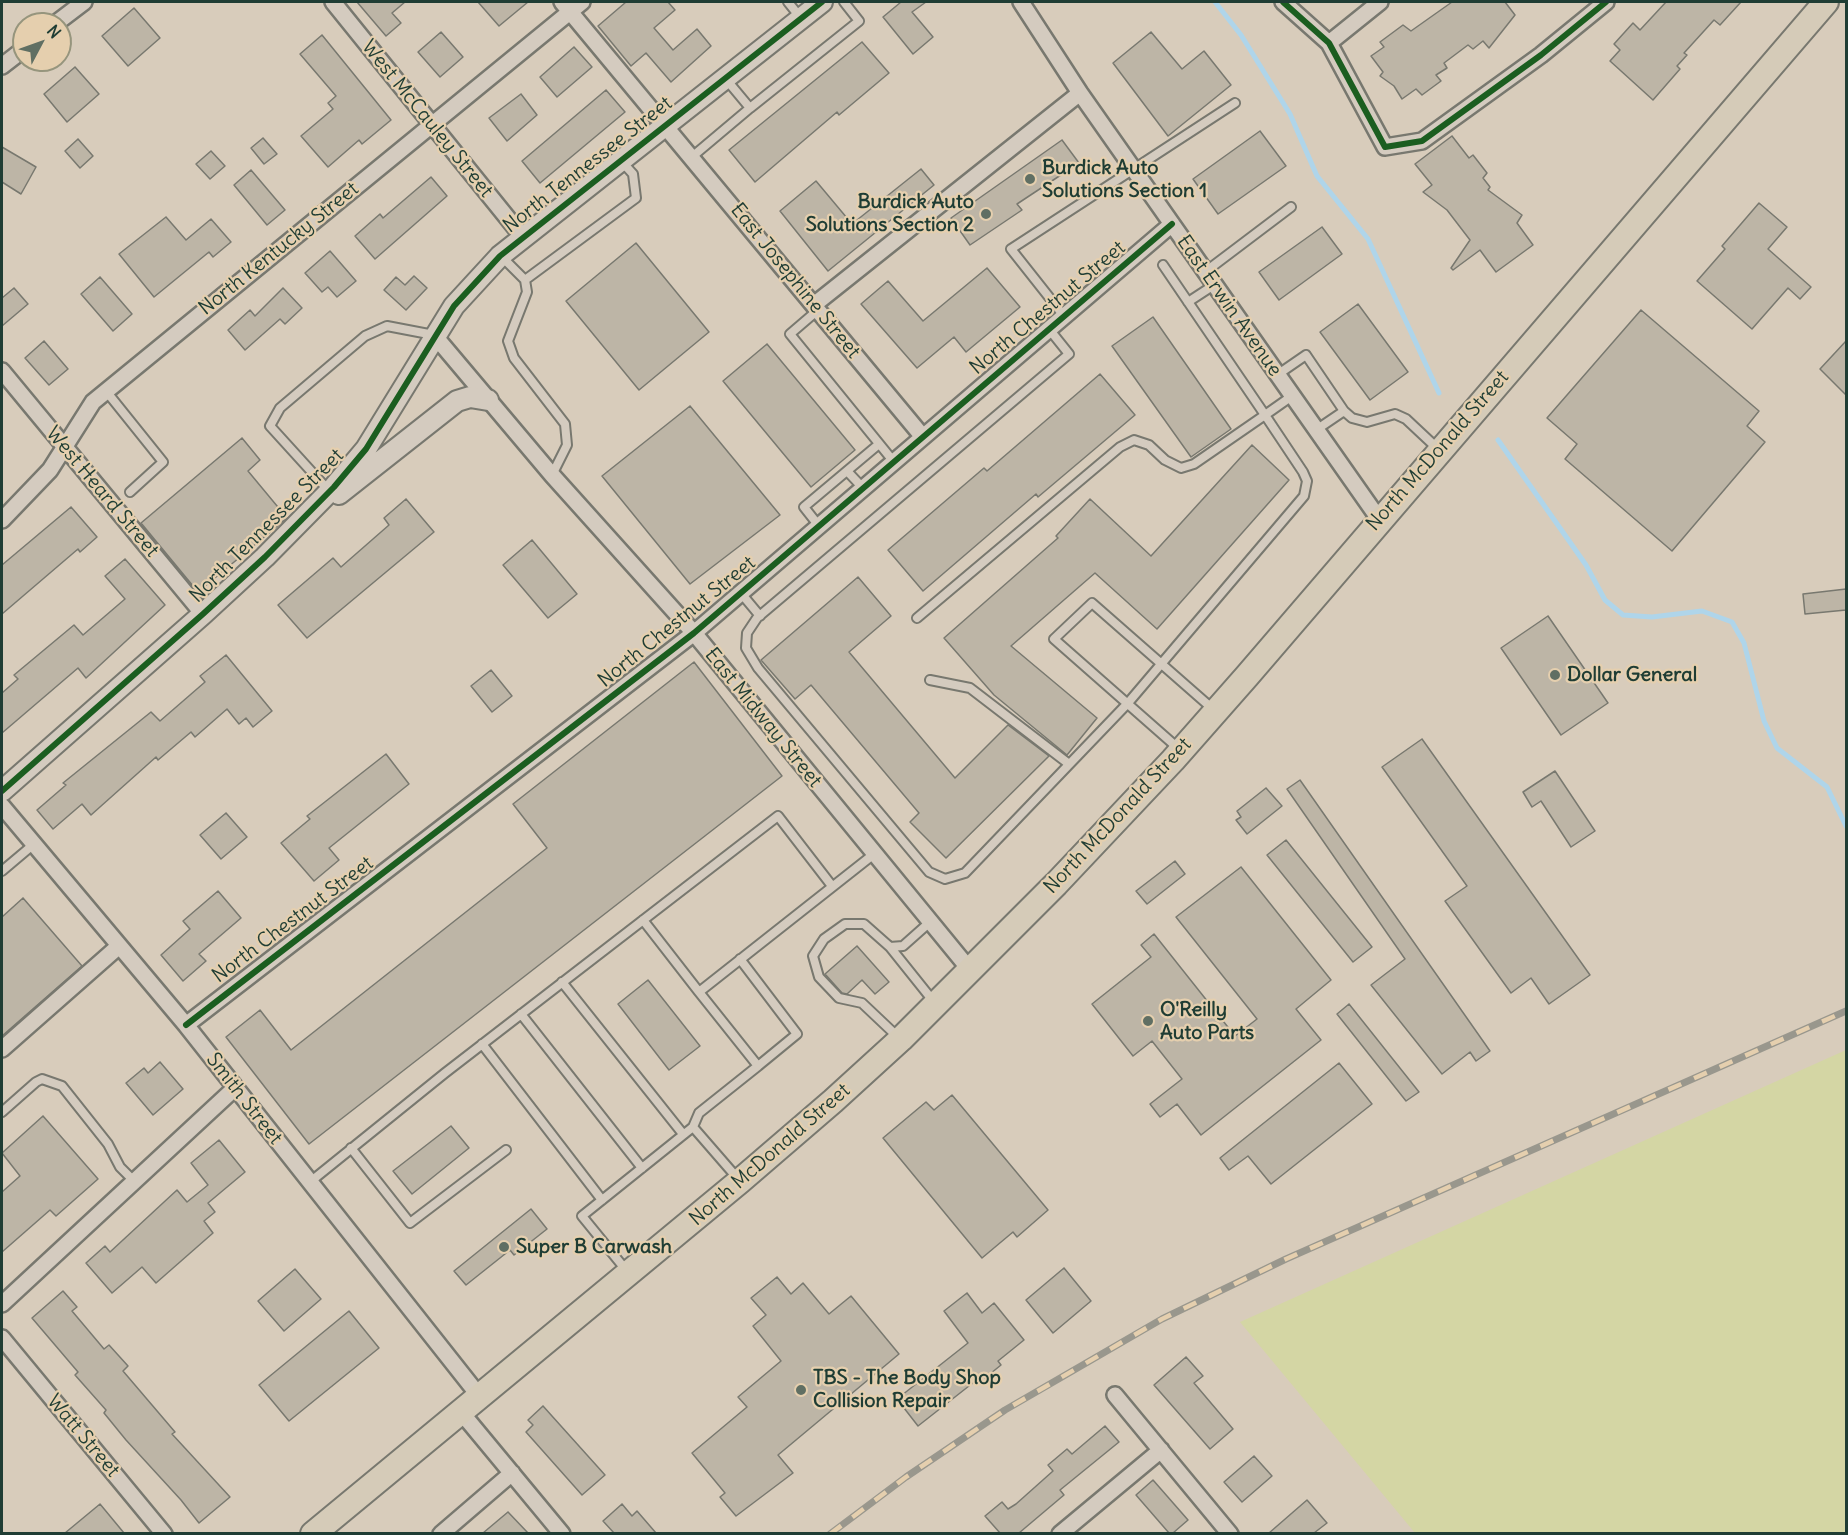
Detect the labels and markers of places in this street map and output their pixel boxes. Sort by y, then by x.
place label: Burdick Auto Solutions Section 1 [1042,156,1207,203]
marker: Burdick Auto Solutions Section 1 [1023,172,1037,186]
place label: Burdick Auto Solutions Section 2 [806,190,974,237]
marker: Burdick Auto Solutions Section 2 [979,207,993,221]
place label: Dollar General [1567,663,1697,687]
marker: Dollar General [1548,668,1562,682]
place label: O'Reilly Auto Parts [1160,998,1254,1045]
marker: O'Reilly Auto Parts [1141,1014,1155,1028]
place label: Super B Carwash [516,1235,672,1259]
marker: Super B Carwash [497,1240,511,1254]
place label: TBS - The Body Shop Collision Repair [813,1366,1001,1413]
marker: TBS - The Body Shop Collision Repair [794,1383,808,1397]

